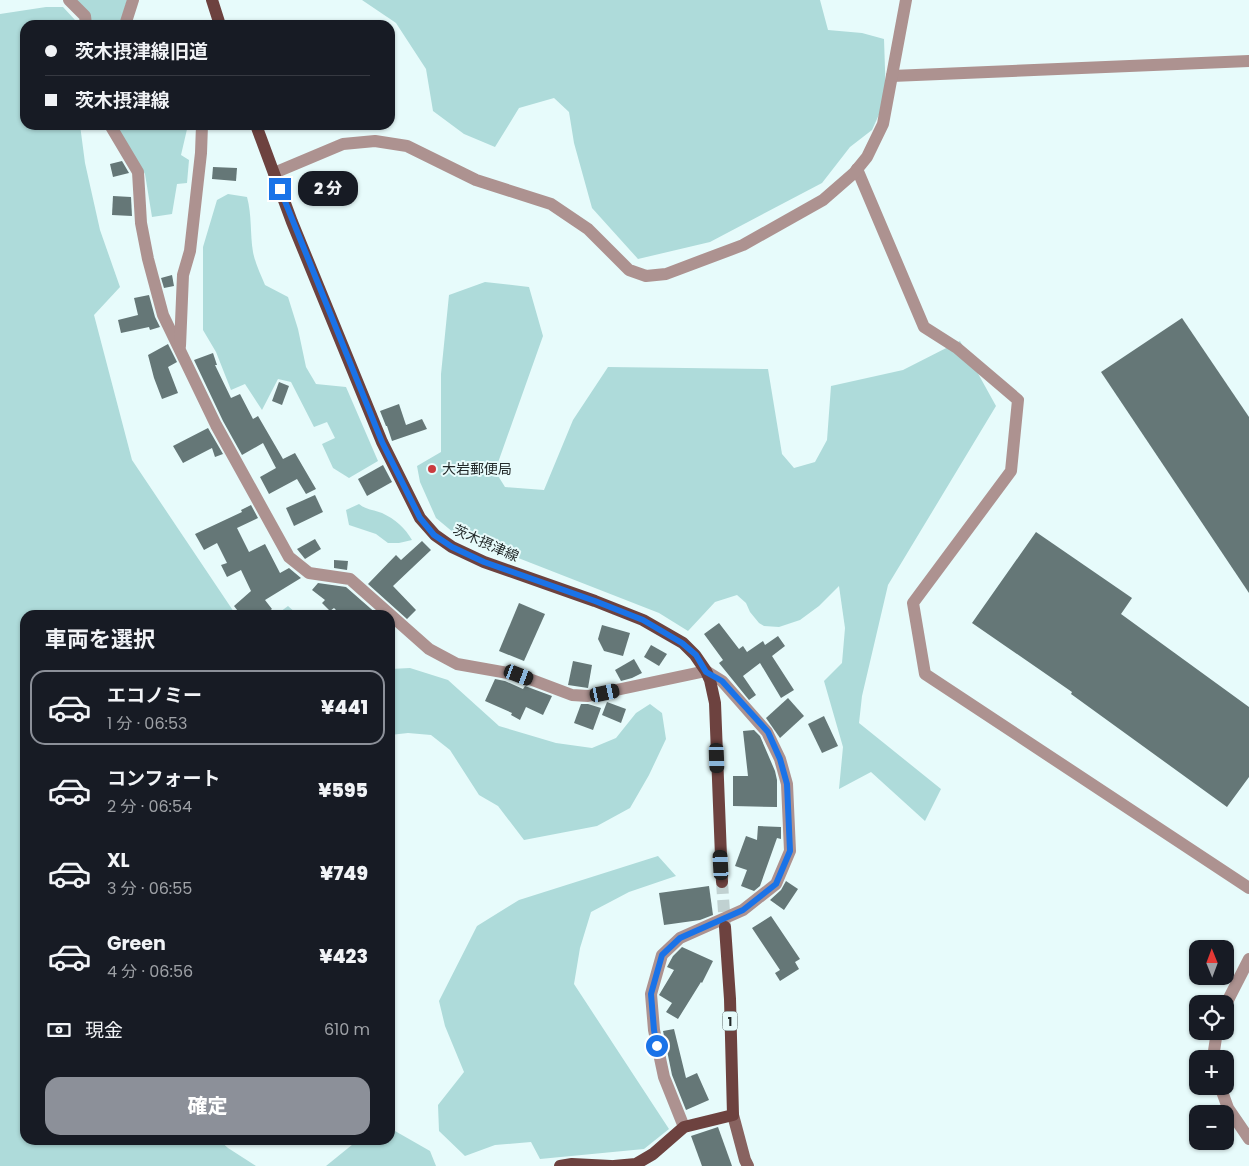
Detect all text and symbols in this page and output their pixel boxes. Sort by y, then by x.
text: 茨木摂津線旧道 [75,38,208,65]
text: 茨木摂津線 [75,87,170,114]
callout: 2 分 [298,172,358,206]
text: 2 分 [314,177,342,200]
route end [269,178,291,200]
place label: 大岩郵便局 [442,459,512,479]
marker: 大岩郵便局 [426,463,438,475]
street label: 茨木摂津線 [450,520,522,566]
text: 車両を選択 [45,624,155,655]
car [502,663,535,687]
text: エコノミー [107,682,202,709]
car [588,683,621,703]
icon: car [47,685,92,730]
text: ¥441 [321,694,368,721]
text: 1 分 · 06:53 [107,712,187,735]
car [708,743,725,773]
text: コンフォート [107,765,220,792]
icon: car [47,768,92,813]
text: ¥595 [318,777,368,804]
text: 2 分 · 06:54 [107,795,192,818]
text: XL [107,847,130,874]
car [712,850,729,880]
icon: car [47,851,92,896]
text: ¥749 [320,860,368,887]
text: 3 分 · 06:55 [107,877,192,900]
text: Green [107,930,166,957]
icon: car [47,934,92,979]
north arrow [1189,940,1234,985]
map controls [1189,940,1234,1150]
text: ¥423 [319,943,368,970]
text: 4 分 · 06:56 [107,960,193,983]
button: locate [1189,995,1234,1040]
road number: 1 [722,1011,738,1030]
icon: cash [45,1016,73,1044]
text: 現金 [85,1017,123,1044]
text: 610 m [324,1018,370,1041]
route start [646,1035,668,1057]
button: + [1189,1050,1234,1095]
button: 確定 [45,1077,370,1135]
button: − [1189,1105,1234,1150]

